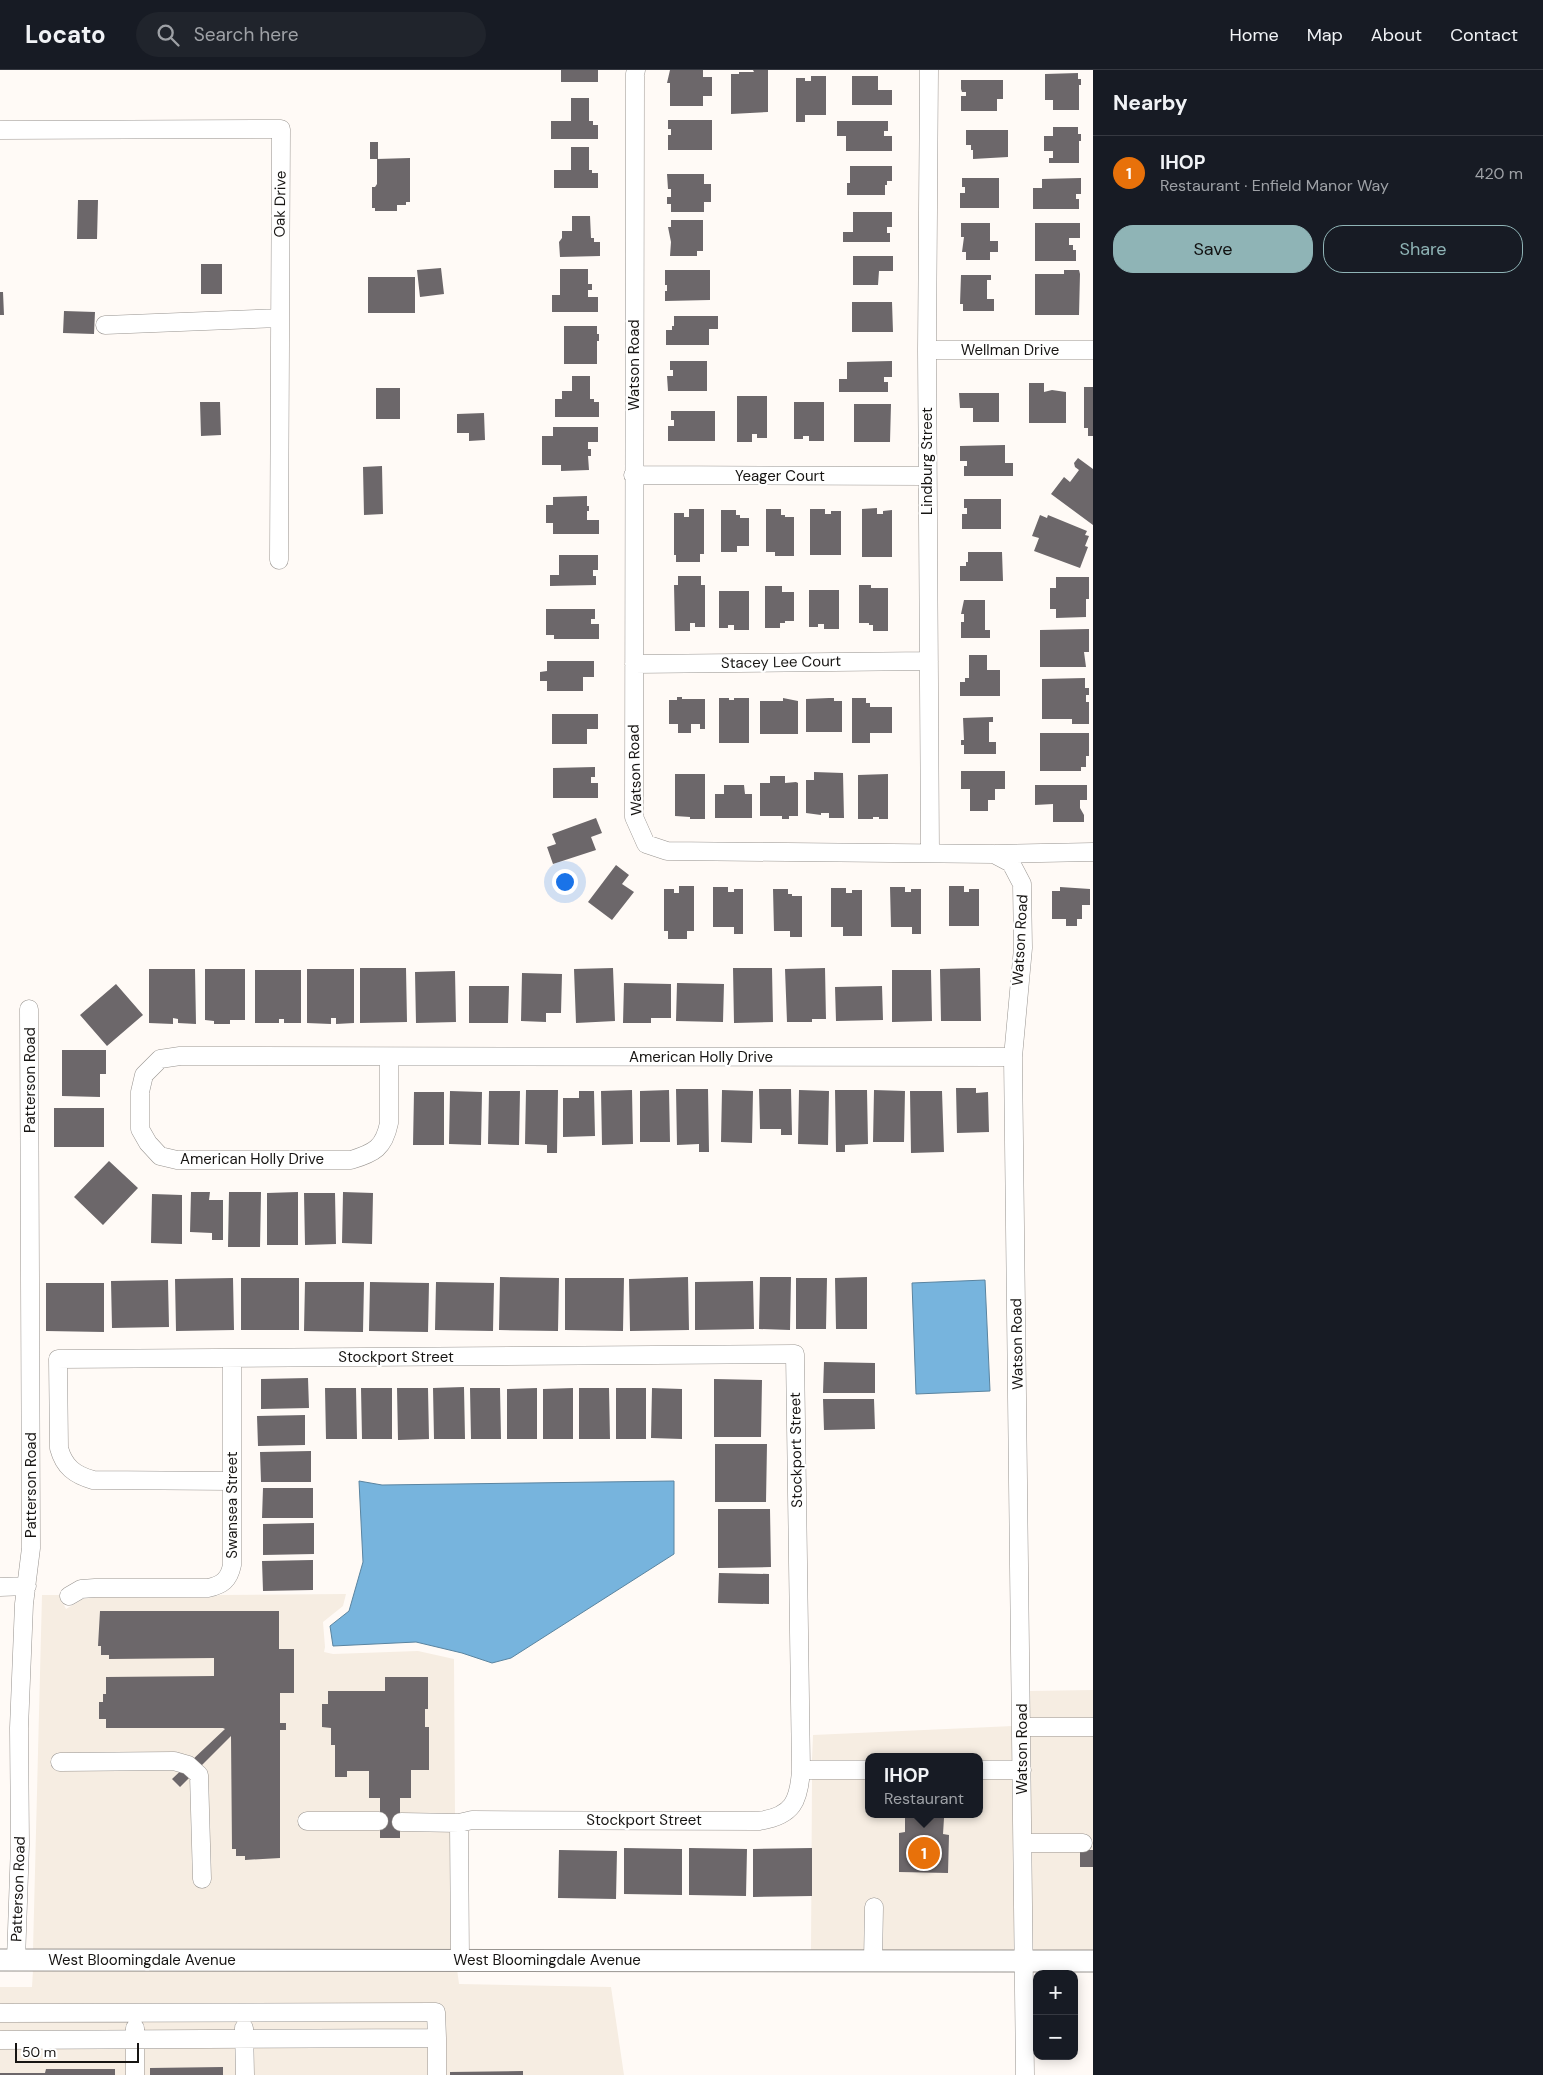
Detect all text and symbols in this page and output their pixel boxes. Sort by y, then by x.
search box [136,12,486,57]
text: Locato [25,19,106,50]
icon: search [154,21,182,49]
text: Search here [194,22,299,47]
text: Home [1229,23,1279,47]
text: Map [1307,23,1343,47]
text: About [1371,23,1422,47]
text: Contact [1450,23,1518,47]
text: Nearby [1113,89,1187,117]
text: IHOP [1160,150,1205,175]
text: 1 [1126,163,1132,184]
text: 420 m [1475,163,1523,184]
street label: Oak Drive [269,170,291,238]
text: Restaurant · Enfield Manor Way [1160,175,1389,196]
button: Save [1113,225,1313,273]
button: Share [1323,225,1523,273]
street label: Watson Road [624,319,644,411]
street label: Wellman Drive [961,340,1059,360]
street label: Lindburg Street [917,407,937,515]
street label: Yeager Court [735,466,825,486]
street label: Stacey Lee Court [721,651,841,673]
street label: Watson Road [623,724,647,816]
your location [552,869,578,895]
street label: Watson Road [1008,894,1032,986]
street label: Patterson Road [20,1027,40,1133]
street label: American Holly Drive [629,1047,773,1067]
street label: American Holly Drive [180,1149,324,1169]
street label: Watson Road [1006,1298,1028,1390]
street label: Stockport Street [338,1347,454,1367]
street label: Stockport Street [785,1392,807,1508]
street label: Patterson Road [21,1432,41,1538]
street label: Swansea Street [222,1451,242,1559]
street label: Watson Road [1012,1703,1032,1795]
popup [865,1753,983,1818]
text: IHOP [884,1763,929,1788]
text: Restaurant [884,1788,964,1809]
street label: Stockport Street [586,1810,702,1830]
pin: 1 [908,1834,940,1872]
street label: Patterson Road [6,1836,30,1942]
street label: West Bloomingdale Avenue [48,1950,236,1970]
street label: West Bloomingdale Avenue [453,1950,641,1970]
map controls [1033,1970,1078,2060]
button: + [1033,1970,1078,2015]
button: − [1033,2015,1078,2060]
scale bar [15,2040,139,2063]
text: 50 m [22,2043,56,2061]

